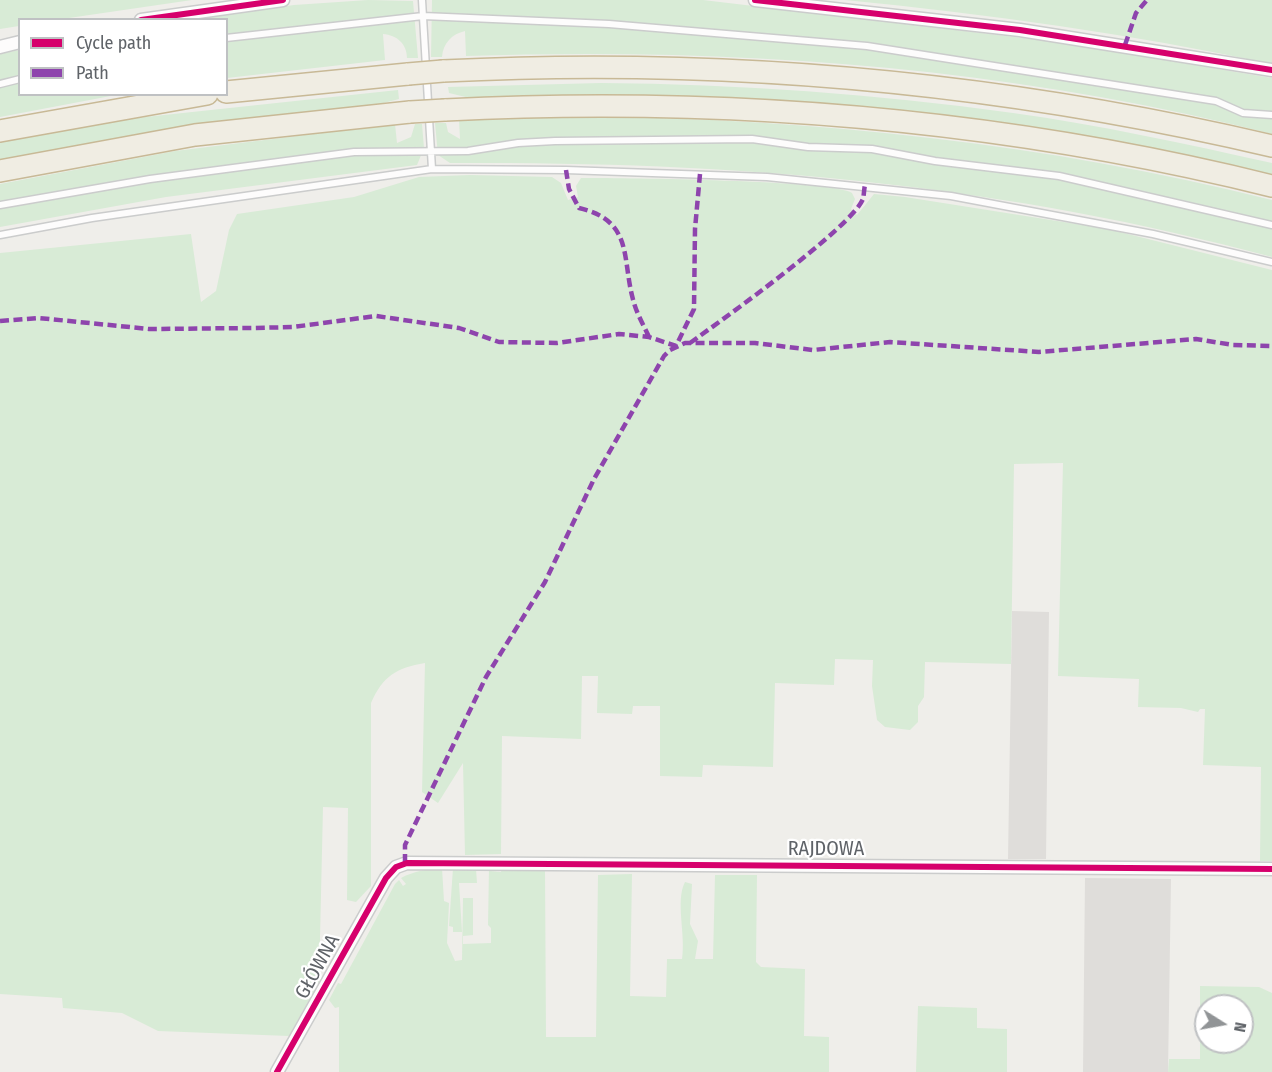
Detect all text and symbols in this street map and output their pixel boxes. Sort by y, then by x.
legend [18,18,228,96]
text: Cycle path [76,32,151,54]
text: Path [76,62,109,84]
street label: RAJDOWA [788,837,864,861]
street label: GŁÓWNA [291,931,345,1003]
north arrow [1194,994,1254,1054]
text: N [1230,1021,1250,1034]

